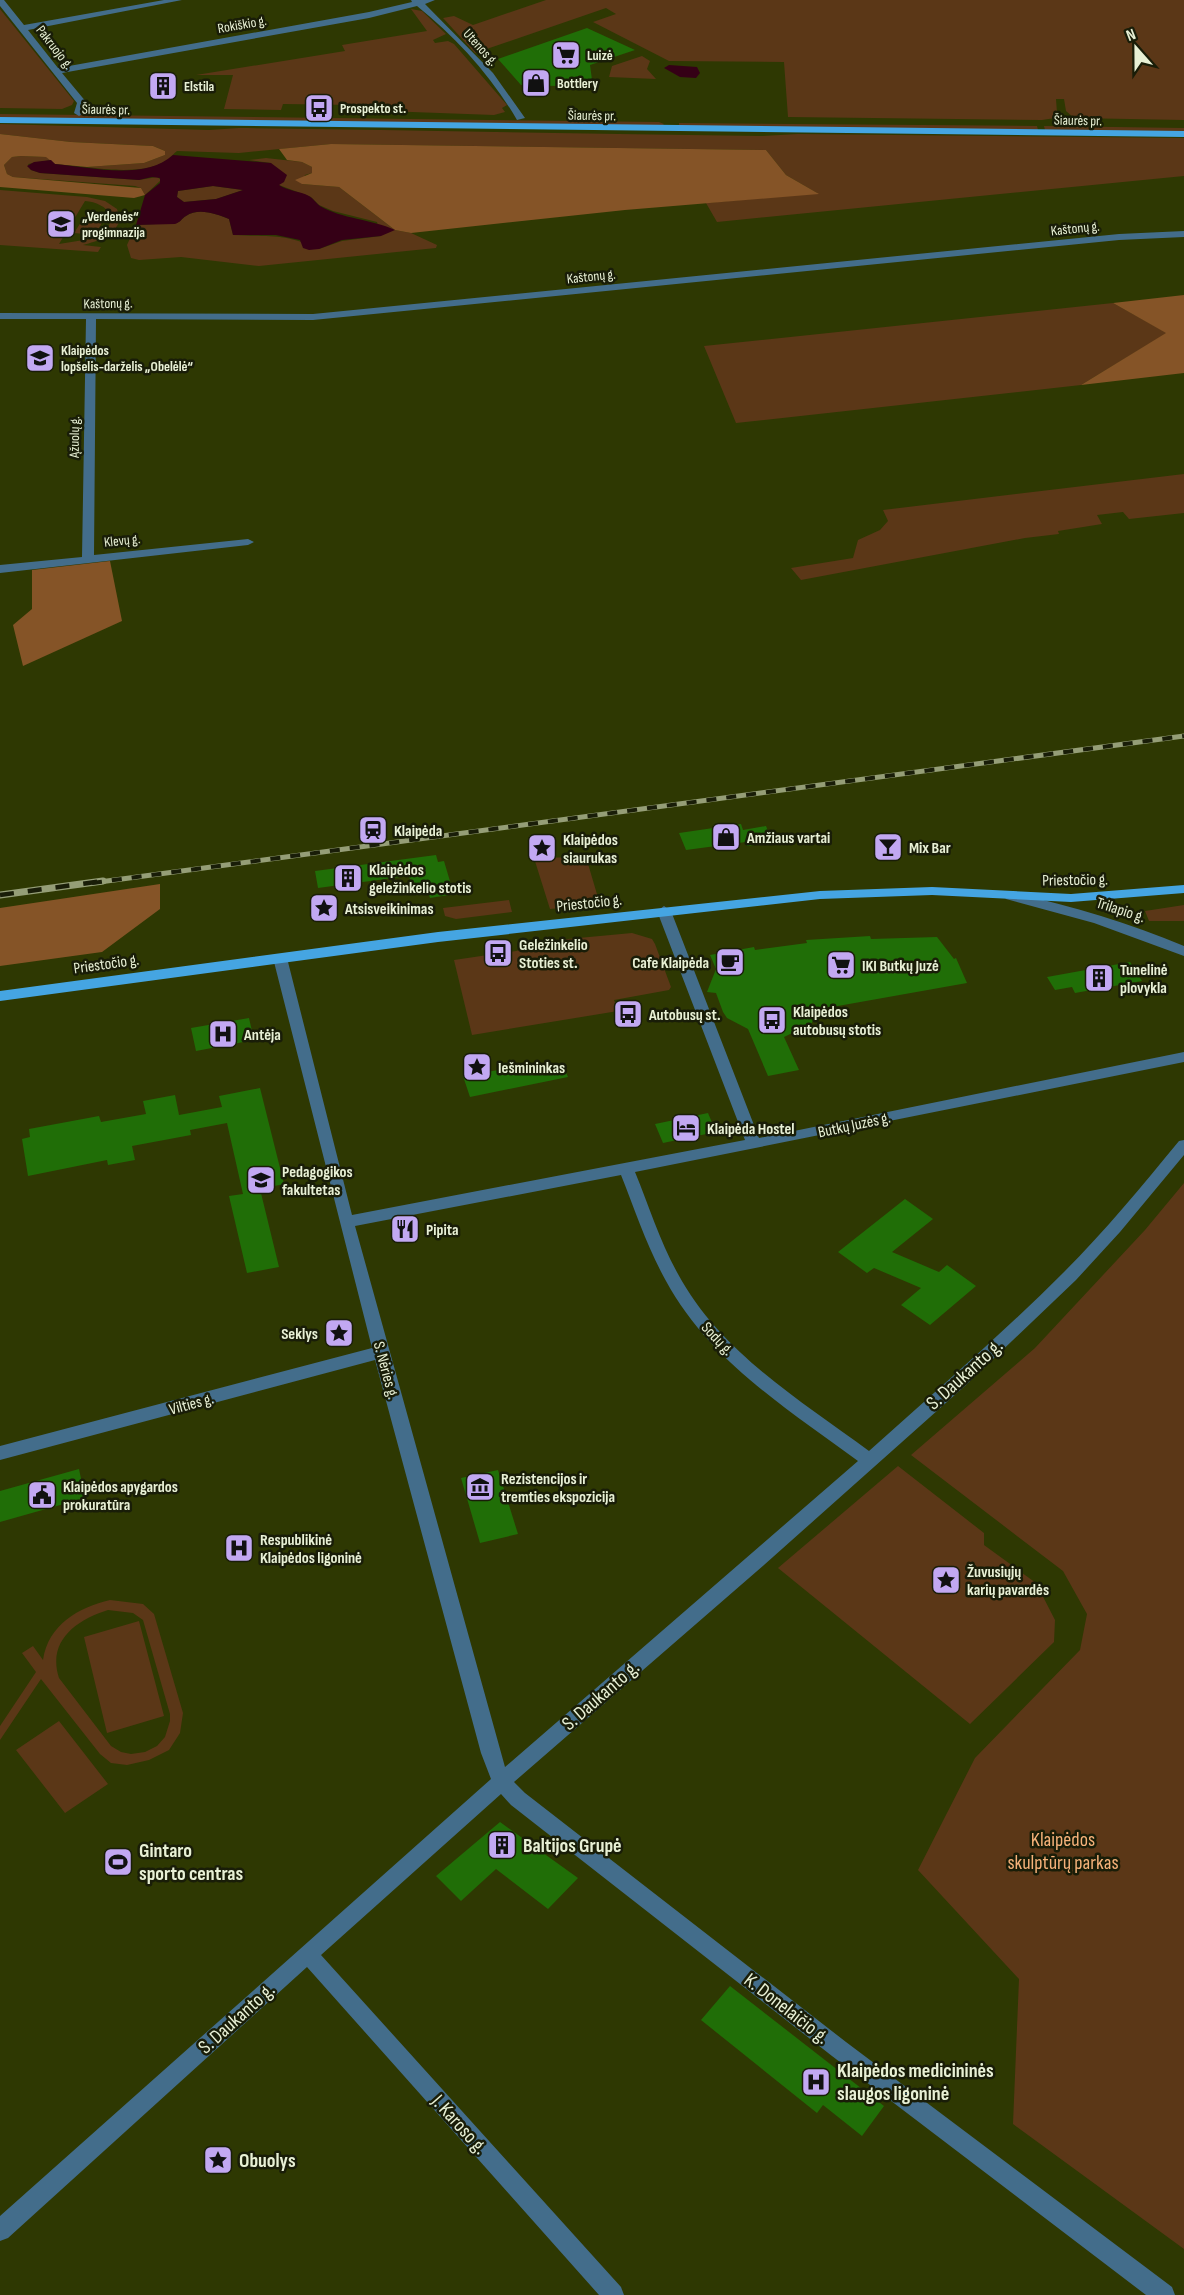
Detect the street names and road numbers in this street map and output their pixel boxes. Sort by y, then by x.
street label: Rokiškio g. [216,12,268,37]
street label: Pakruojo g. [32,22,77,73]
street label: Utenos g. [460,25,502,69]
street label: Šiaurės pr. [82,101,130,118]
street label: Šiaurės pr. [568,107,616,124]
street label: Šiaurės pr. [1054,112,1102,129]
street label: Kaštonų g. [1050,217,1100,240]
street label: Kaštonų g. [566,265,616,288]
street label: Kaštonų g. [83,295,133,312]
street label: Ąžuolų g. [66,416,83,459]
street label: Klevų g. [103,530,141,551]
street label: Priestočio g. [1042,870,1108,891]
street label: Priestočio g. [555,891,623,916]
street label: Trilapio g. [1094,894,1147,927]
street label: Priestočio g. [72,950,140,978]
street label: Butkų Juzės g. [816,1109,892,1142]
street label: Sodų g. [697,1318,737,1360]
street label: S. Daukanto g. [922,1334,1008,1415]
street label: S. Nėries g. [369,1340,402,1401]
street label: Vilties g. [167,1389,216,1419]
street label: S. Daukanto g. [557,1656,644,1736]
street label: K. Donelaičio g. [739,1968,834,2049]
street label: S. Daukanto g. [194,1978,280,2059]
street label: J. Karoso g. [426,2089,492,2159]

